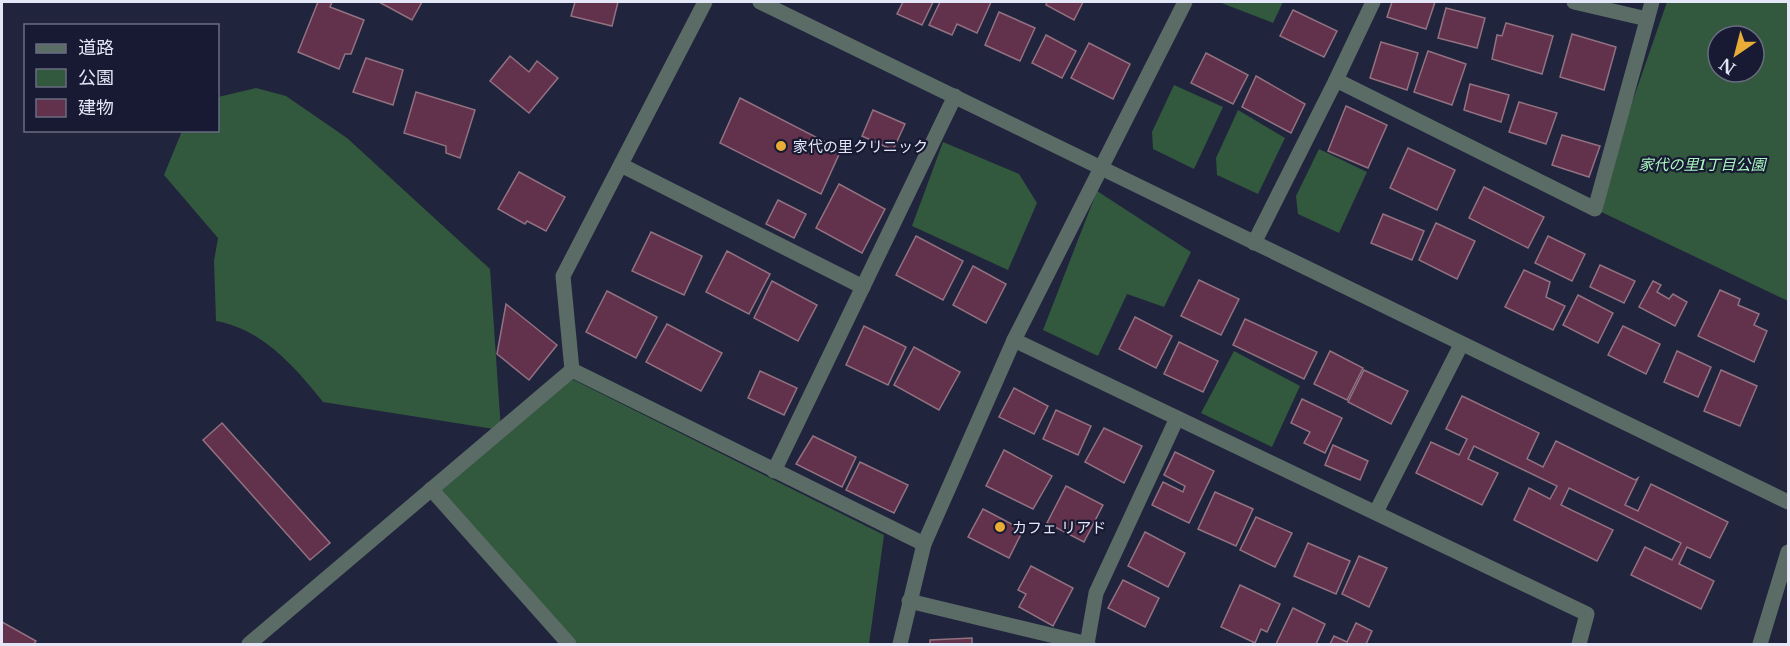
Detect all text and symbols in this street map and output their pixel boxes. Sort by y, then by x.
legend [24,24,219,132]
north arrow [1706,24,1766,84]
text: 道路 [78,37,114,59]
text: N [1715,54,1739,79]
text: 公園 [78,67,114,89]
text: 建物 [78,97,114,119]
place label: 家代の里クリニック [793,137,928,156]
marker: 家代の里クリニック [774,139,788,153]
park label: 家代の里1丁目公園 [1638,155,1768,174]
place label: カフェ リアド [1012,518,1106,537]
marker: カフェ リアド [993,520,1007,534]

